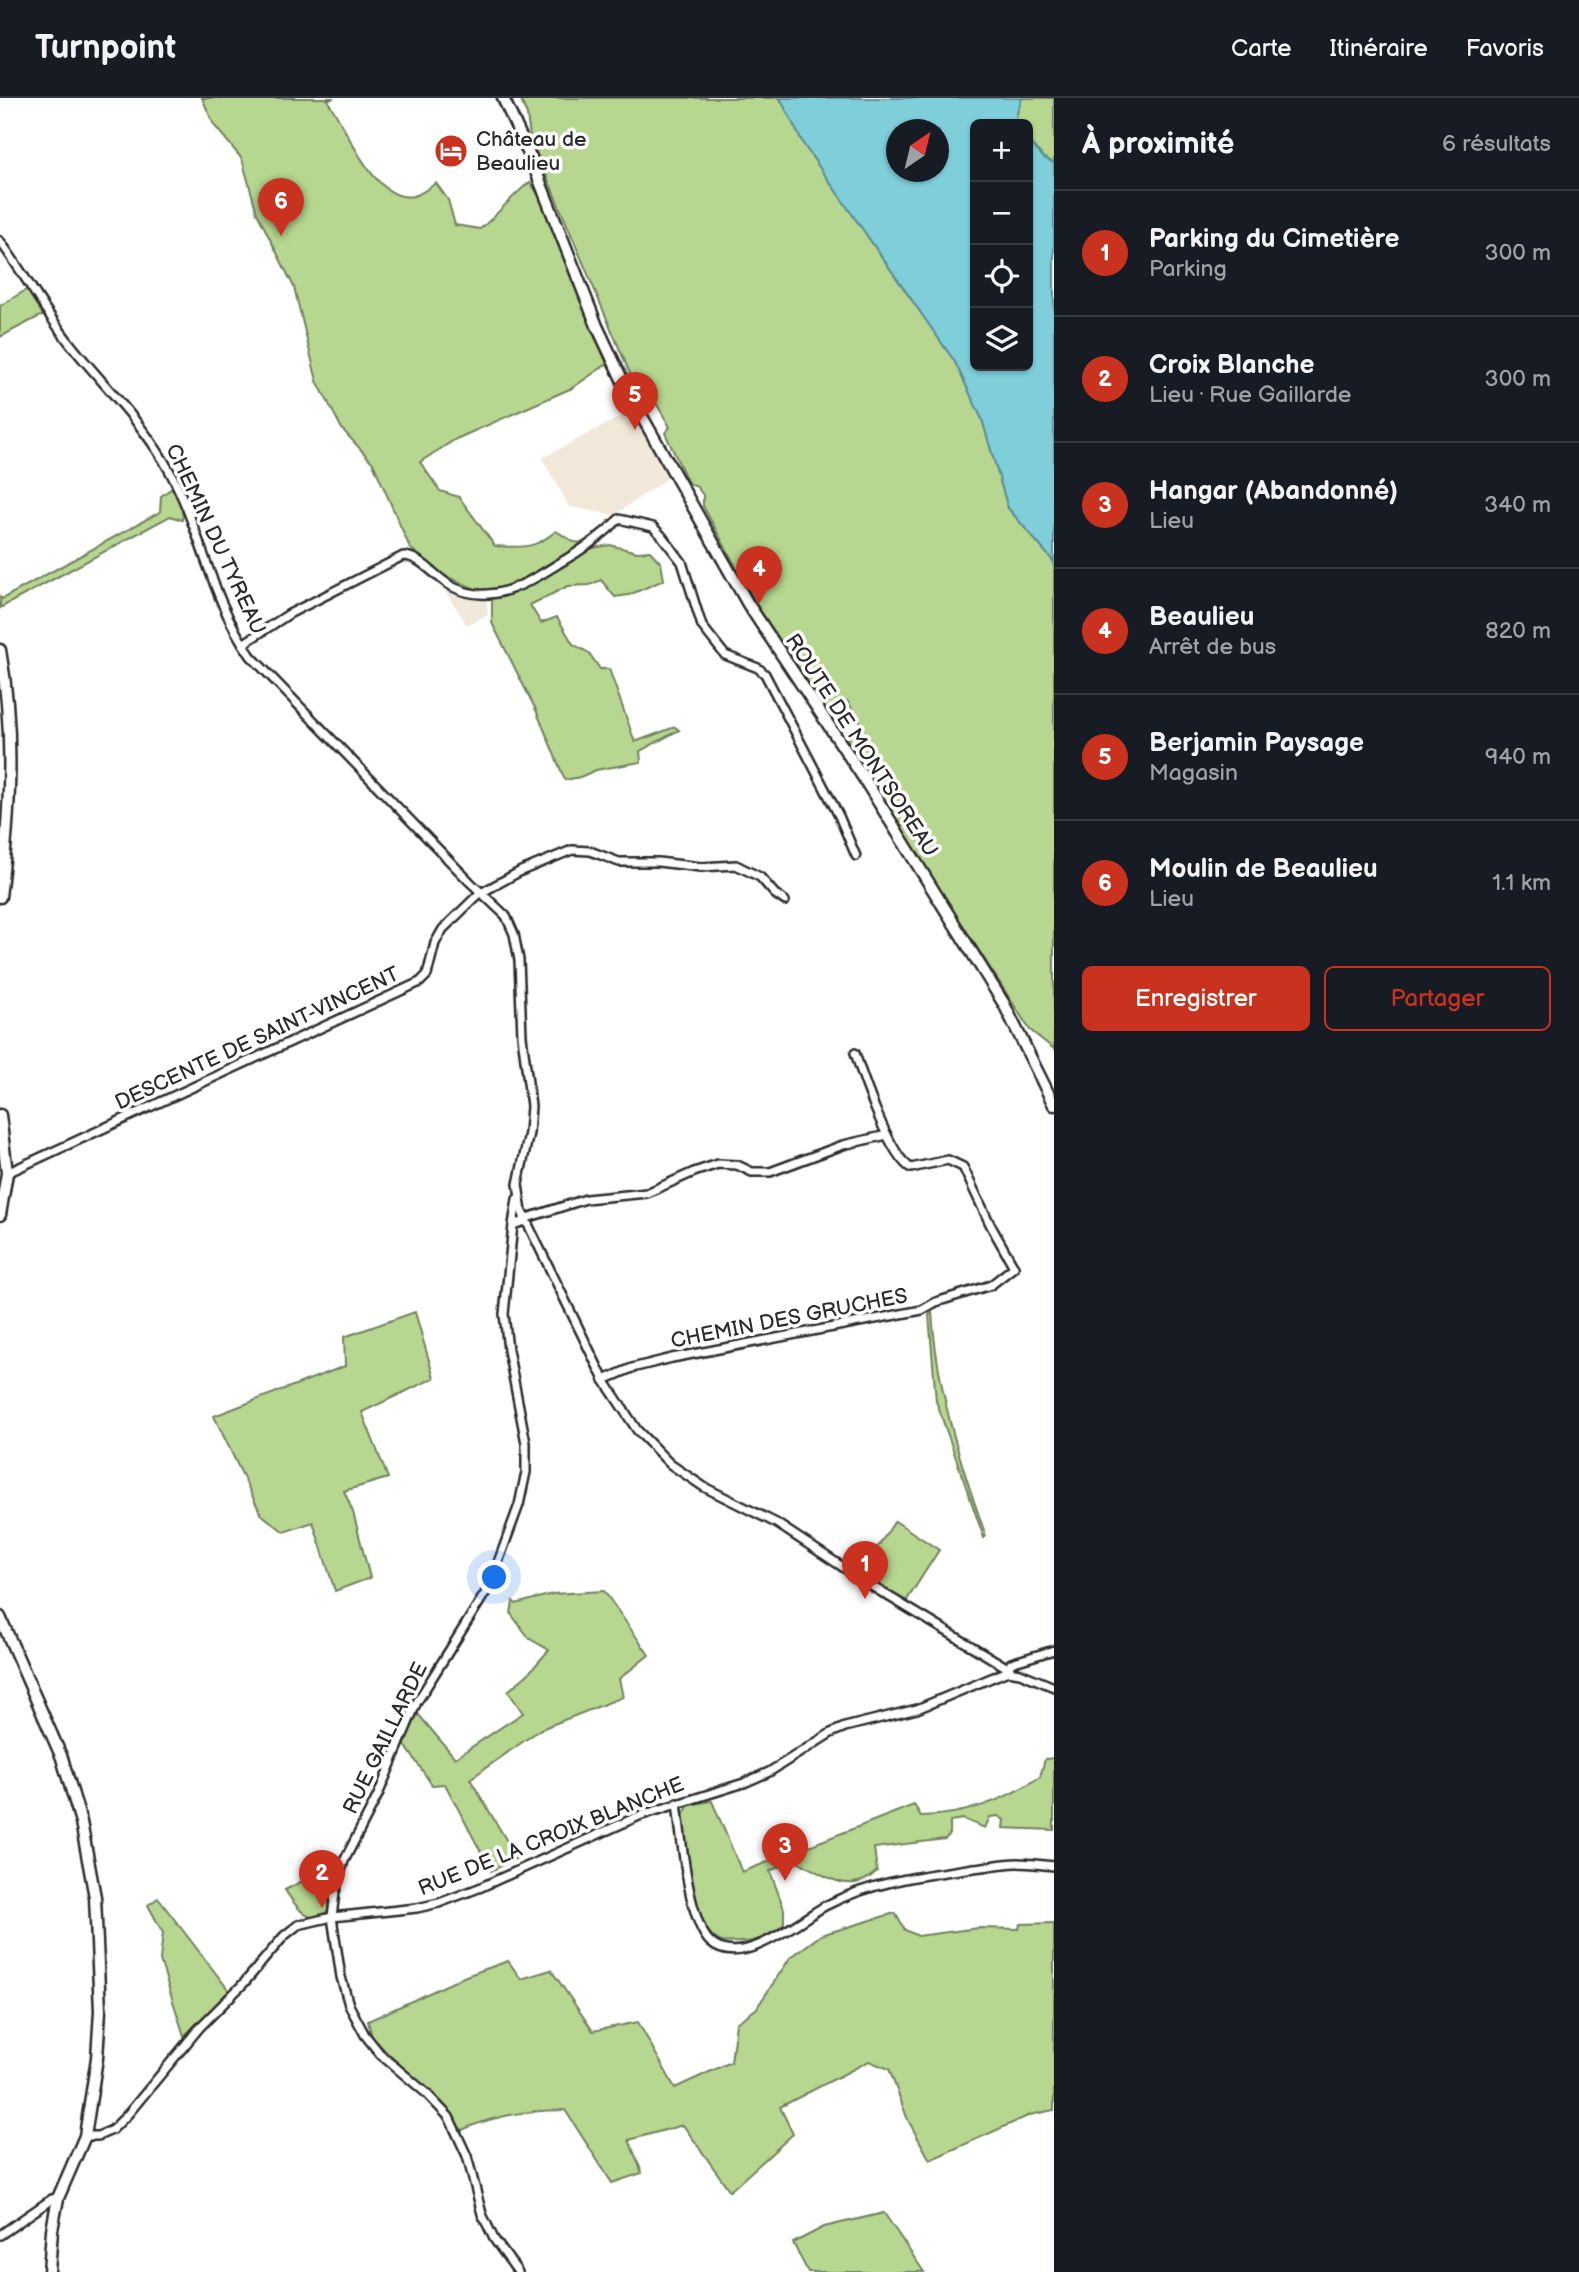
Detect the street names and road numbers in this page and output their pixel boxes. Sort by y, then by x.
street label: CHEMIN DU TYREAU [160,440,271,638]
street label: ROUTE DE MONTSOREAU [780,629,943,862]
street label: DESCENTE DE SAINT-VINCENT [111,961,404,1115]
street label: CHEMIN DES GRUCHES [669,1283,910,1354]
street label: RUE GAILLARDE [338,1658,433,1818]
street label: RUE DE LA CROIX BLANCHE [415,1772,688,1901]

